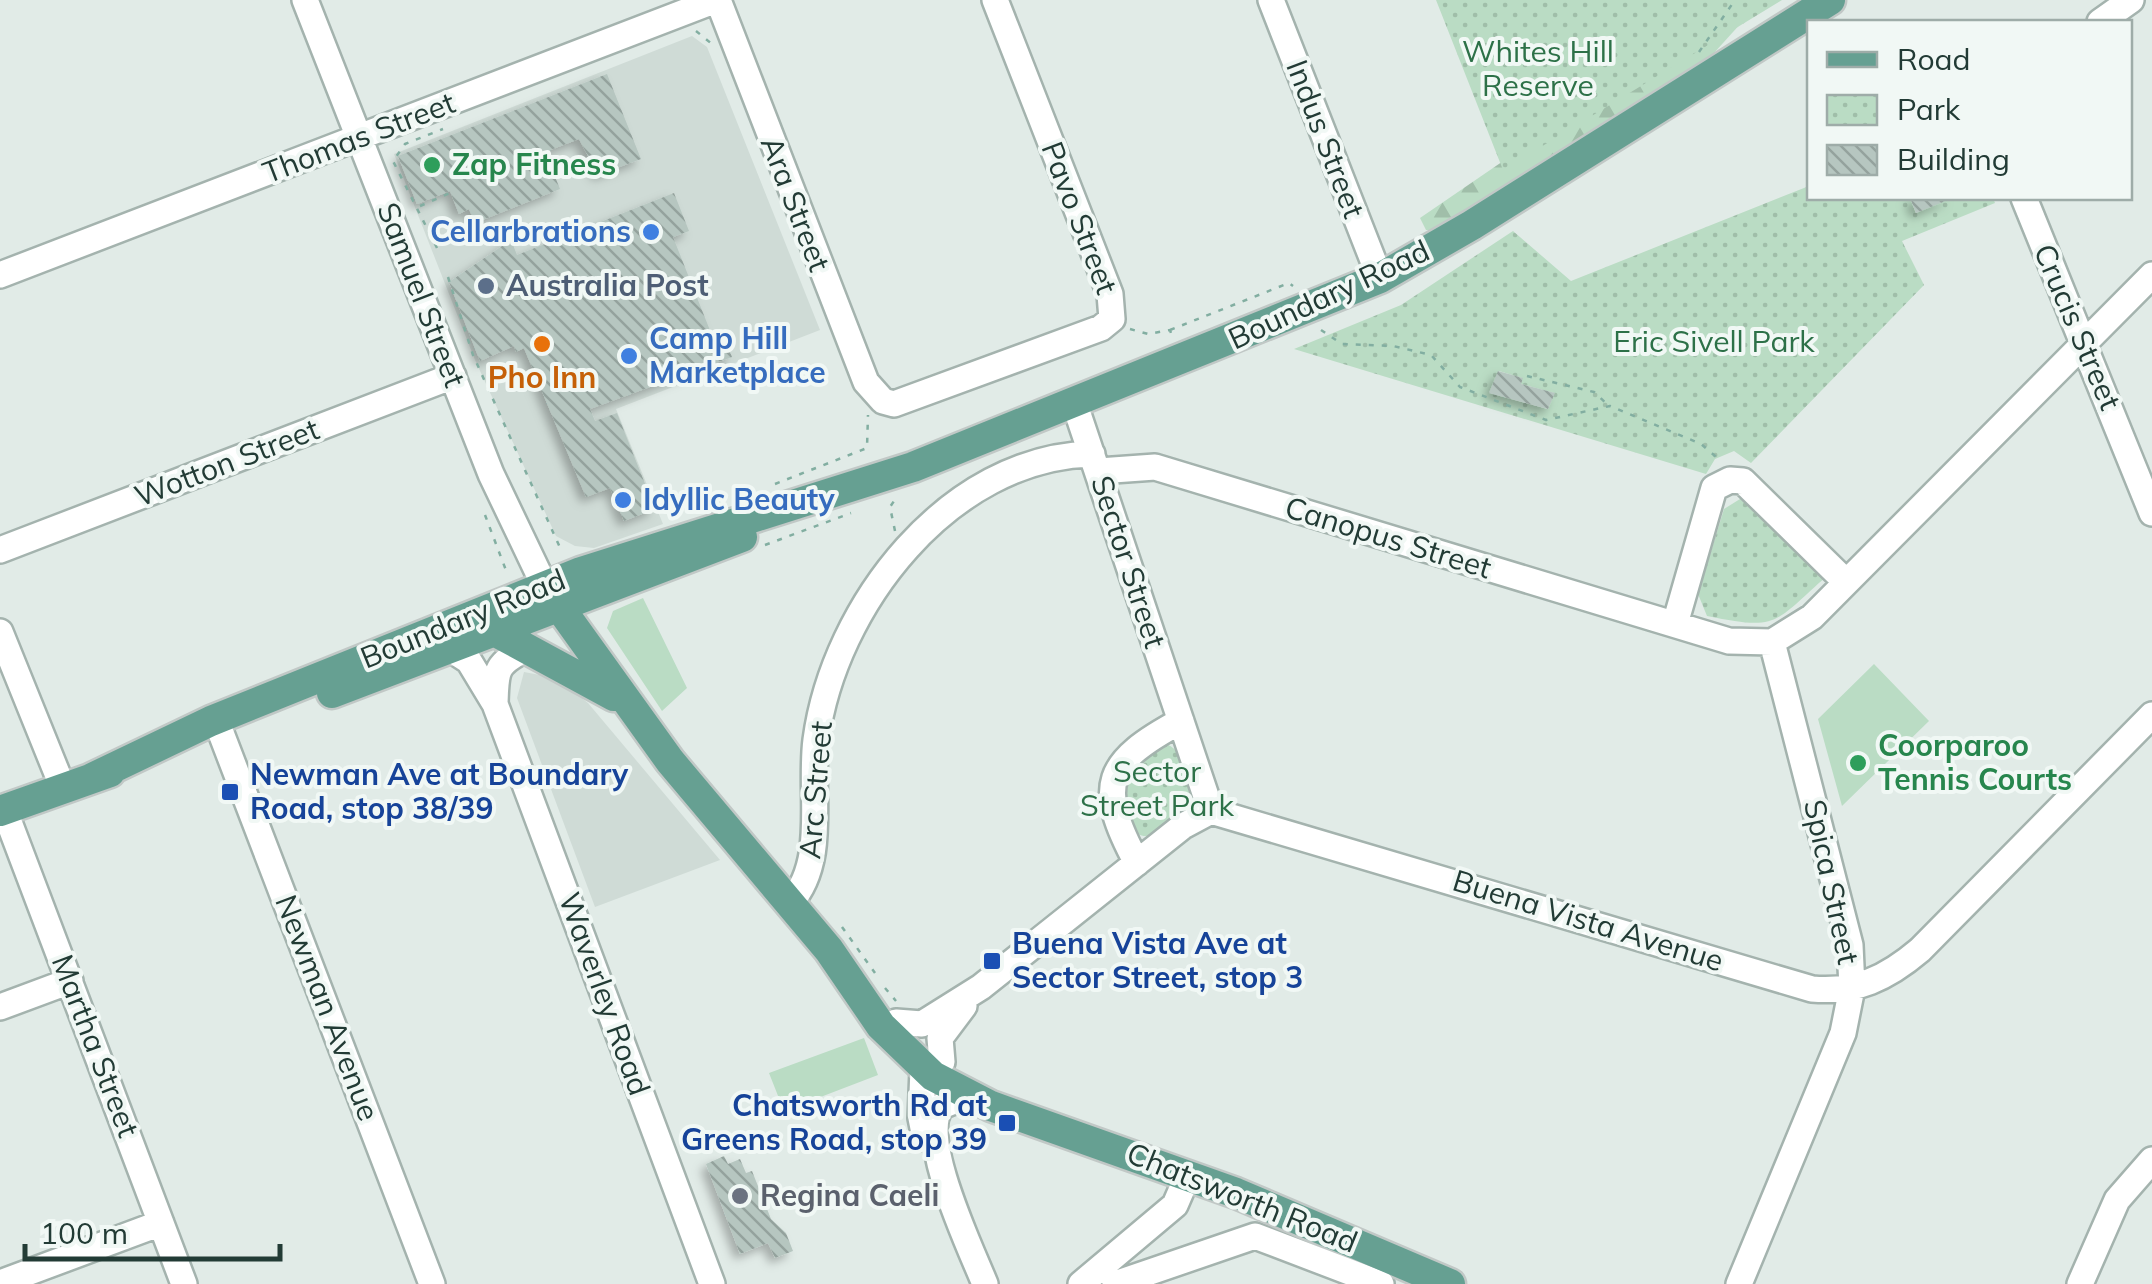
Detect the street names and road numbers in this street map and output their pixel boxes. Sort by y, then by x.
street label: Indus Street [1278,54,1373,223]
street label: Thomas Street [257,83,460,191]
street label: Ara Street [753,131,839,277]
street label: Pavo Street [1033,136,1126,299]
street label: Samuel Street [369,197,475,392]
street label: Boundary Road [1222,231,1435,357]
street label: Crucis Street [2026,238,2130,415]
street label: Wotton Street [129,409,324,515]
street label: Sector Street [1083,471,1175,653]
street label: Canopus Street [1281,488,1496,586]
street label: Boundary Road [355,560,571,676]
street label: Arc Street [790,719,840,861]
street label: Spica Street [1796,796,1868,968]
street label: Buena Vista Avenue [1448,861,1728,979]
street label: Waverley Road [551,887,659,1100]
street label: Newman Avenue [267,889,388,1126]
street label: Martha Street [44,949,148,1142]
street label: Chatsworth Road [1122,1134,1363,1261]

